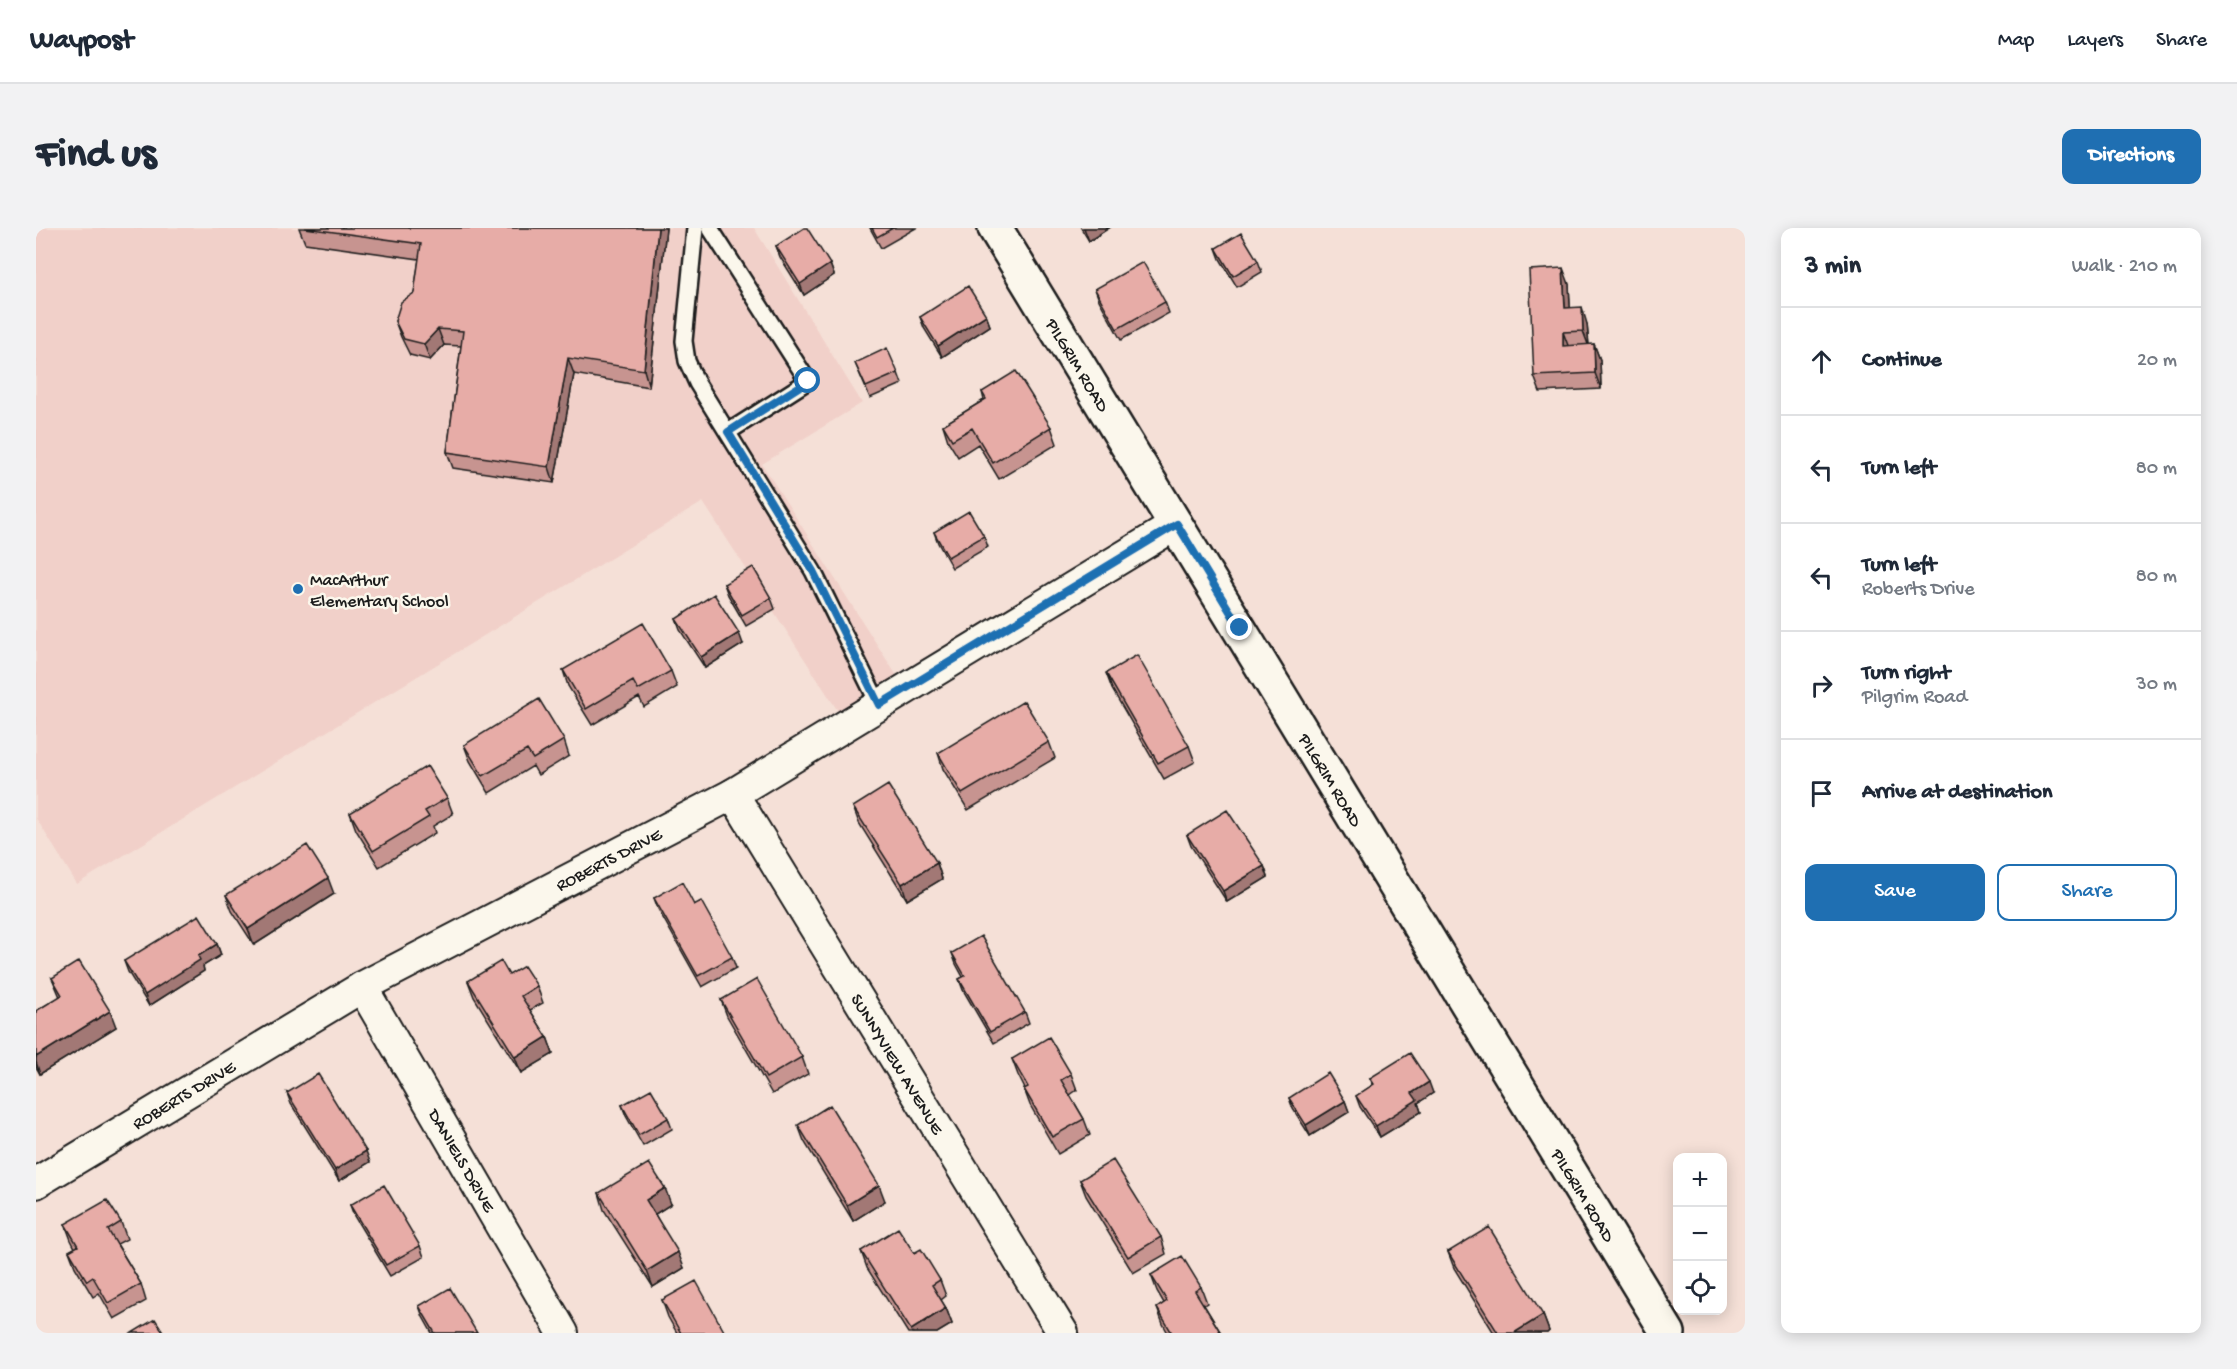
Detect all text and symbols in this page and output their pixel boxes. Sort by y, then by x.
text: Waypost [30,25,133,58]
text: Map [1998,29,2034,54]
text: Layers [2067,29,2123,54]
text: Share [2156,29,2207,54]
button: Directions [2062,129,2201,184]
text: Find us [36,132,156,181]
text: 3 min [1805,252,1861,283]
text: Walk · 210 m [2072,256,2177,279]
street label: PILGRIM ROAD [1039,315,1113,417]
icon: ahead [1805,345,1838,378]
text: Continue [1862,348,1942,374]
text: 20 m [2137,350,2177,373]
route start [794,367,820,393]
icon: left [1805,453,1838,486]
text: Turn left [1862,456,1936,482]
text: 80 m [2136,458,2177,481]
text: Turn left [1862,553,1936,579]
icon: left [1805,561,1838,594]
text: 80 m [2136,566,2177,589]
place label: MacArthur Elementary School [310,571,449,613]
text: Roberts Drive [1862,579,1975,602]
marker: MacArthur Elementary School [291,582,305,596]
route end [1226,614,1252,640]
text: Turn right [1862,661,1950,687]
icon: right [1805,669,1838,702]
text: 30 m [2136,674,2177,697]
text: Pilgrim Road [1862,687,1967,710]
street label: PILGRIM ROAD [1292,730,1365,832]
icon: arrive [1805,777,1838,810]
text: Arrive at destination [1862,780,2052,806]
street label: ROBERTS DRIVE [553,825,667,897]
button: Save [1805,864,1985,921]
button: Share [1997,864,2177,921]
street label: SUNNYVIEW AVENUE [845,991,947,1140]
street label: ROBERTS DRIVE [129,1057,241,1136]
street label: DANIELS DRIVE [422,1105,499,1217]
street label: PILGRIM ROAD [1545,1145,1618,1247]
map controls [1673,1153,1727,1315]
button: + [1673,1153,1727,1207]
button: − [1673,1207,1727,1261]
button: locate [1673,1261,1727,1315]

